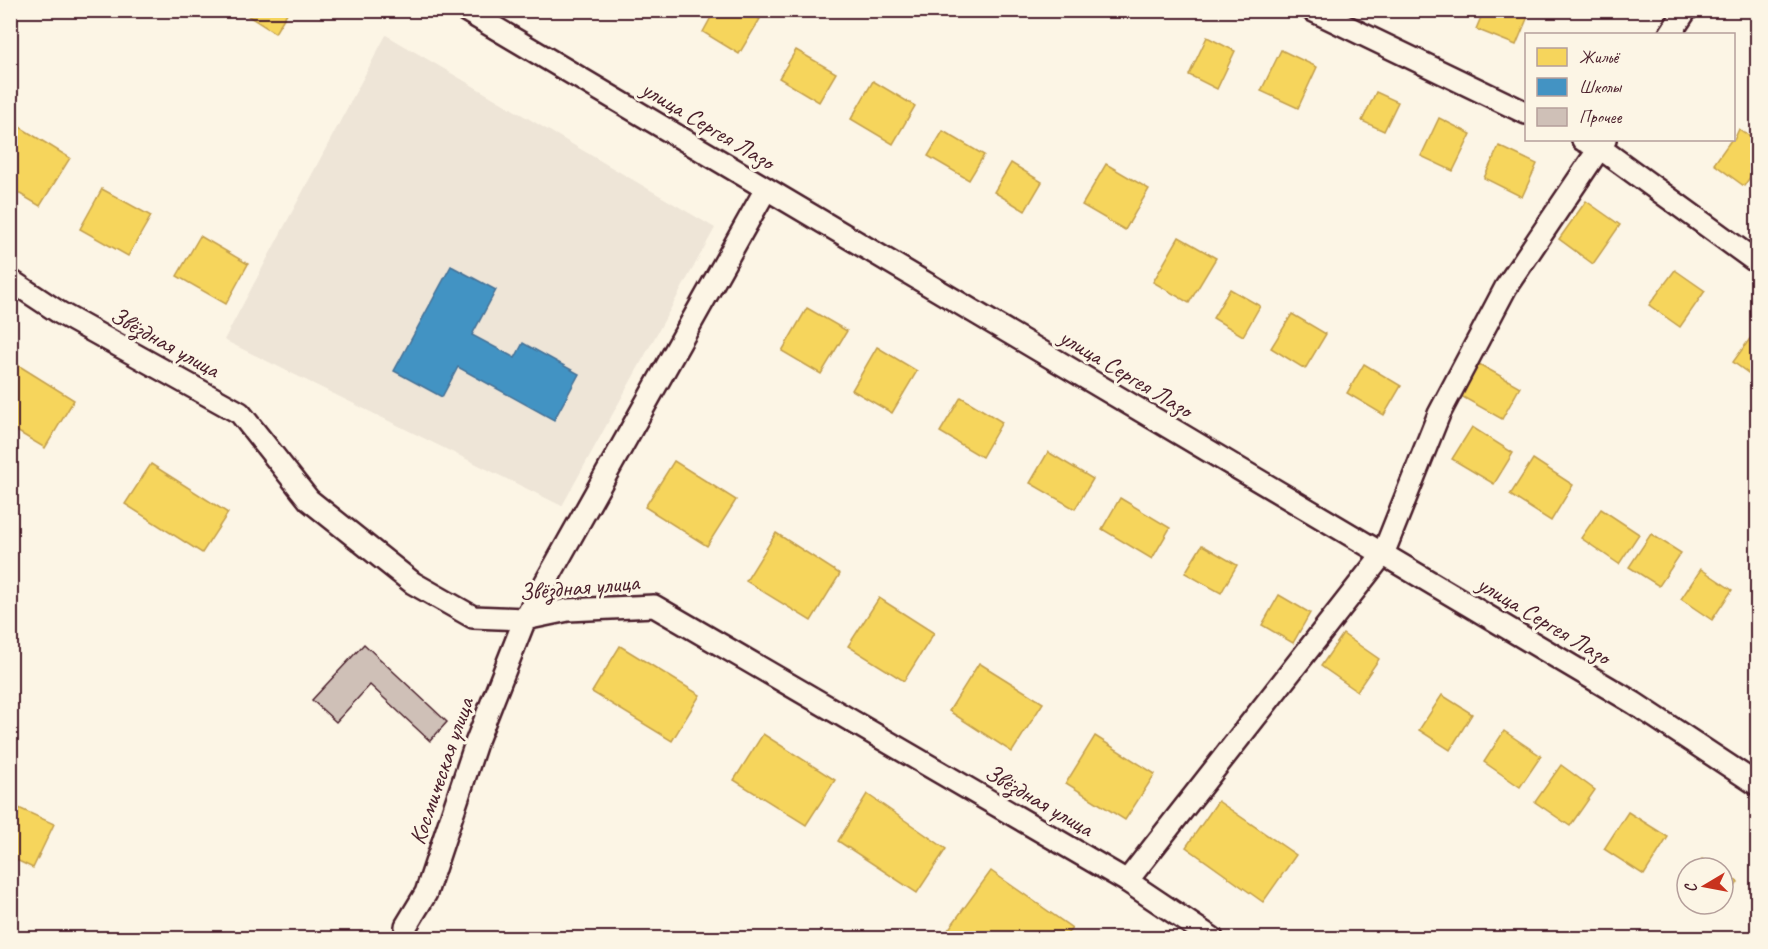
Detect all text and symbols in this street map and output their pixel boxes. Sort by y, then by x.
legend [1525,33,1735,141]
text: Жильё [1579,46,1621,68]
street label: улица Сергея Лазо [634,73,782,178]
text: Школы [1579,76,1623,98]
text: Прочее [1579,106,1622,128]
street label: Звёздная улица [105,300,226,386]
street label: улица Сергея Лазо [1052,321,1200,426]
street label: Звёздная улица [518,567,642,608]
street label: улица Сергея Лазо [1470,568,1618,673]
street label: Космическая улица [402,692,481,848]
street label: Звёздная улица [979,757,1100,845]
north arrow [1675,856,1735,916]
text: С [1680,881,1702,894]

